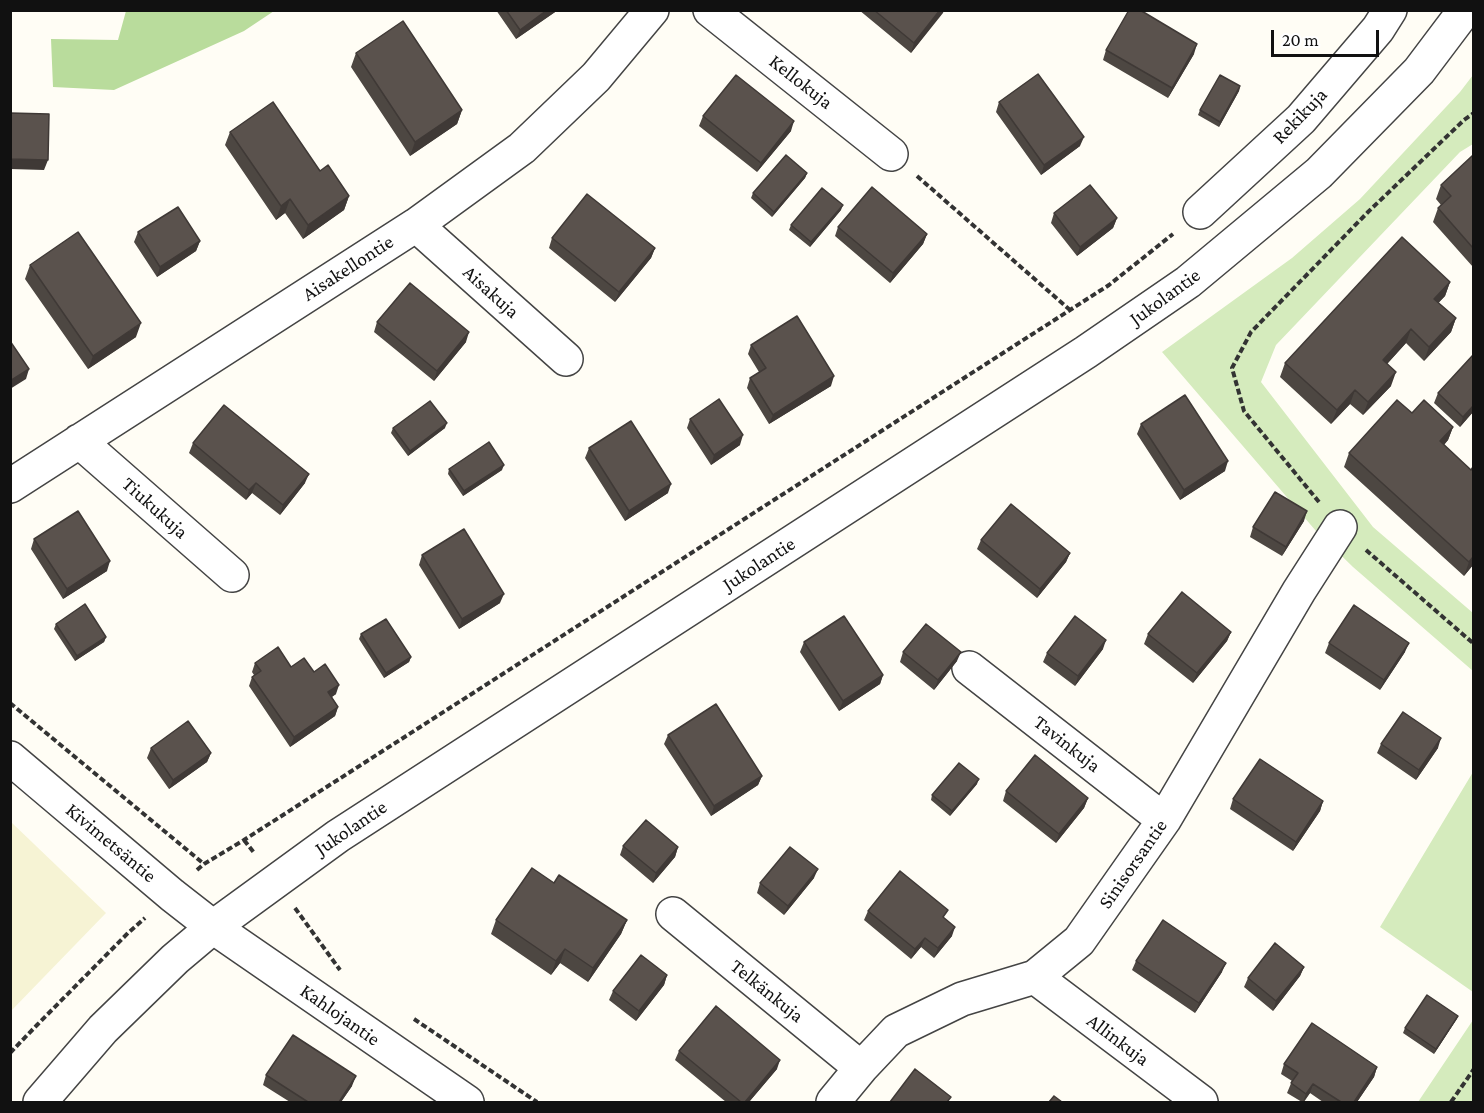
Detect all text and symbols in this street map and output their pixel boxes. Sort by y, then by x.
scale bar [1274,18,1382,56]
text: 20 m [1282,30,1319,50]
street label: Kellokuja [764,50,838,114]
street label: Rekikuja [1268,83,1332,149]
street label: Aisakellontie [298,230,398,306]
street label: Aisakuja [458,260,524,324]
street label: Jukolantie [1125,263,1205,331]
street label: Tiukukuja [117,472,193,544]
street label: Jukolantie [718,532,800,596]
street label: Tavinkuja [1029,710,1105,778]
street label: Jukolantie [310,795,392,861]
street label: Kivimetsäntie [61,798,161,888]
street label: Sinisorsantie [1093,815,1173,913]
street label: Telkänkuja [725,954,809,1028]
street label: Kahlojantie [295,979,385,1051]
street label: Allinkuja [1082,1009,1154,1071]

